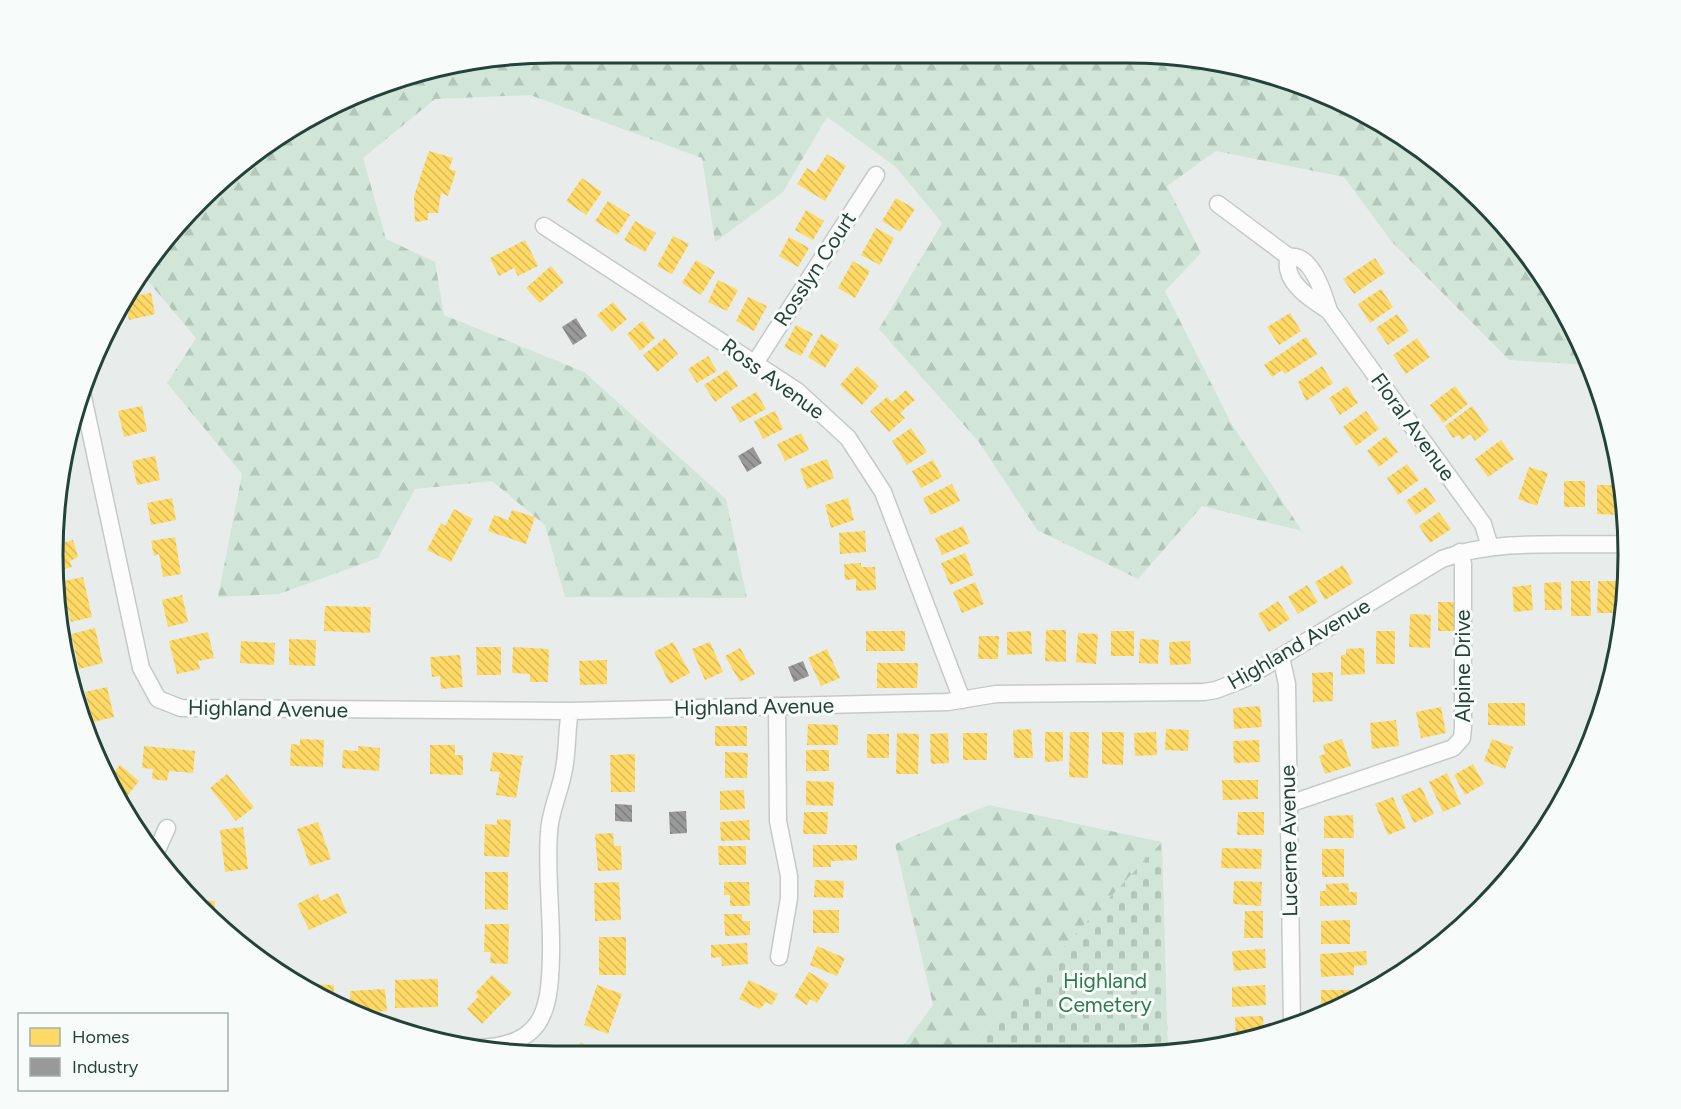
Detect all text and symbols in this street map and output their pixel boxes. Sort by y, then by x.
street label: Rosslyn Court [768,207,861,331]
street label: Ross Avenue [717,333,830,424]
street label: Floral Avenue [1366,368,1461,485]
street label: Highland Avenue [1223,593,1374,694]
street label: Alpine Drive [1450,609,1475,723]
street label: Highland Avenue [674,693,834,720]
street label: Highland Avenue [188,695,348,722]
street label: Lucerne Avenue [1275,765,1302,917]
park label: Highland Cemetery [1058,968,1152,1017]
legend [18,1013,228,1091]
text: Homes [72,1026,130,1048]
text: Industry [72,1056,139,1078]

